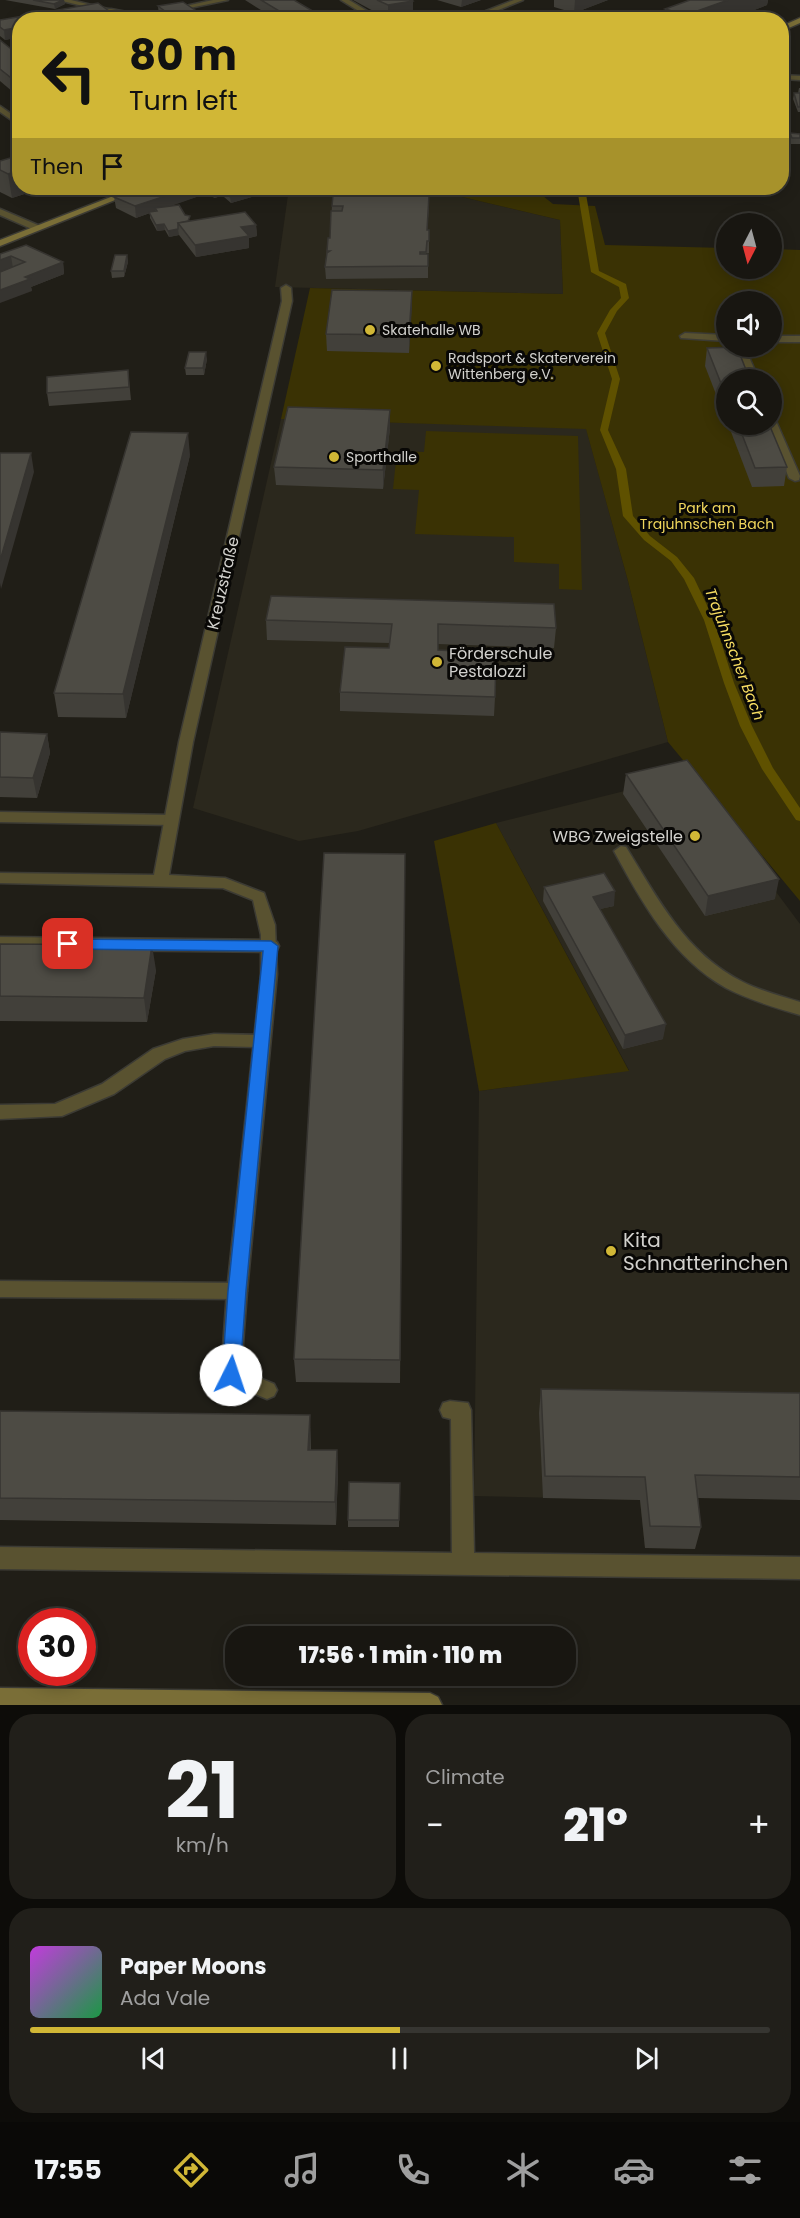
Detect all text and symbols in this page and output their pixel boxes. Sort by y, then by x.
text: 80 m [129,26,237,85]
icon: left [30,36,108,114]
text: Turn left [129,82,238,119]
icon: arrive [96,150,129,183]
text: Then [30,151,84,182]
north arrow [716,213,782,279]
map controls [716,213,782,435]
button: sound [716,291,782,357]
place label: Skatehalle WB [382,320,481,340]
marker: Skatehalle WB [363,323,377,337]
place label: Radsport & Skaterverein Wittenberg e.V. [448,348,616,384]
marker: Radsport & Skaterverein Wittenberg e.V. [429,359,443,373]
button: search [716,369,782,435]
place label: Sporthalle [346,447,417,467]
marker: Sporthalle [327,450,341,464]
park label: Park am Trajuhnschen Bach [640,498,774,534]
street label: Kreuzstraße [201,534,245,632]
water label: Trajuhnscher Bach [700,585,770,723]
place label: Förderschule Pestalozzi [449,642,552,683]
marker: Förderschule Pestalozzi [430,655,444,669]
place label: WBG Zweigstelle [553,825,683,848]
marker: WBG Zweigstelle [688,829,702,843]
pin [42,918,93,969]
icon: arrive [51,927,84,960]
place label: Kita Schnatterinchen [623,1226,788,1277]
marker: Kita Schnatterinchen [604,1244,618,1258]
position arrow [199,1343,263,1407]
speed limit sign: 30 [18,1608,96,1686]
text: 17:56 · 1 min · 110 m [299,1640,502,1671]
text: 21 [165,1736,239,1845]
text: Climate [426,1763,505,1791]
text: 21° [563,1794,628,1857]
text: − [426,1802,444,1849]
text: + [747,1802,770,1849]
text: km/h [176,1831,229,1859]
text: Paper Moons [120,1951,267,1982]
text: Ada Vale [120,1984,210,2012]
icon: previous [137,2042,170,2075]
icon: pause [383,2042,416,2075]
icon: next [630,2042,663,2075]
icon: directions [170,2149,212,2191]
icon: music [281,2149,323,2191]
icon: phone [392,2149,434,2191]
icon: climate [502,2149,544,2191]
icon: car [613,2149,655,2191]
icon: filters [724,2149,766,2191]
text: 17:55 [34,2151,102,2188]

